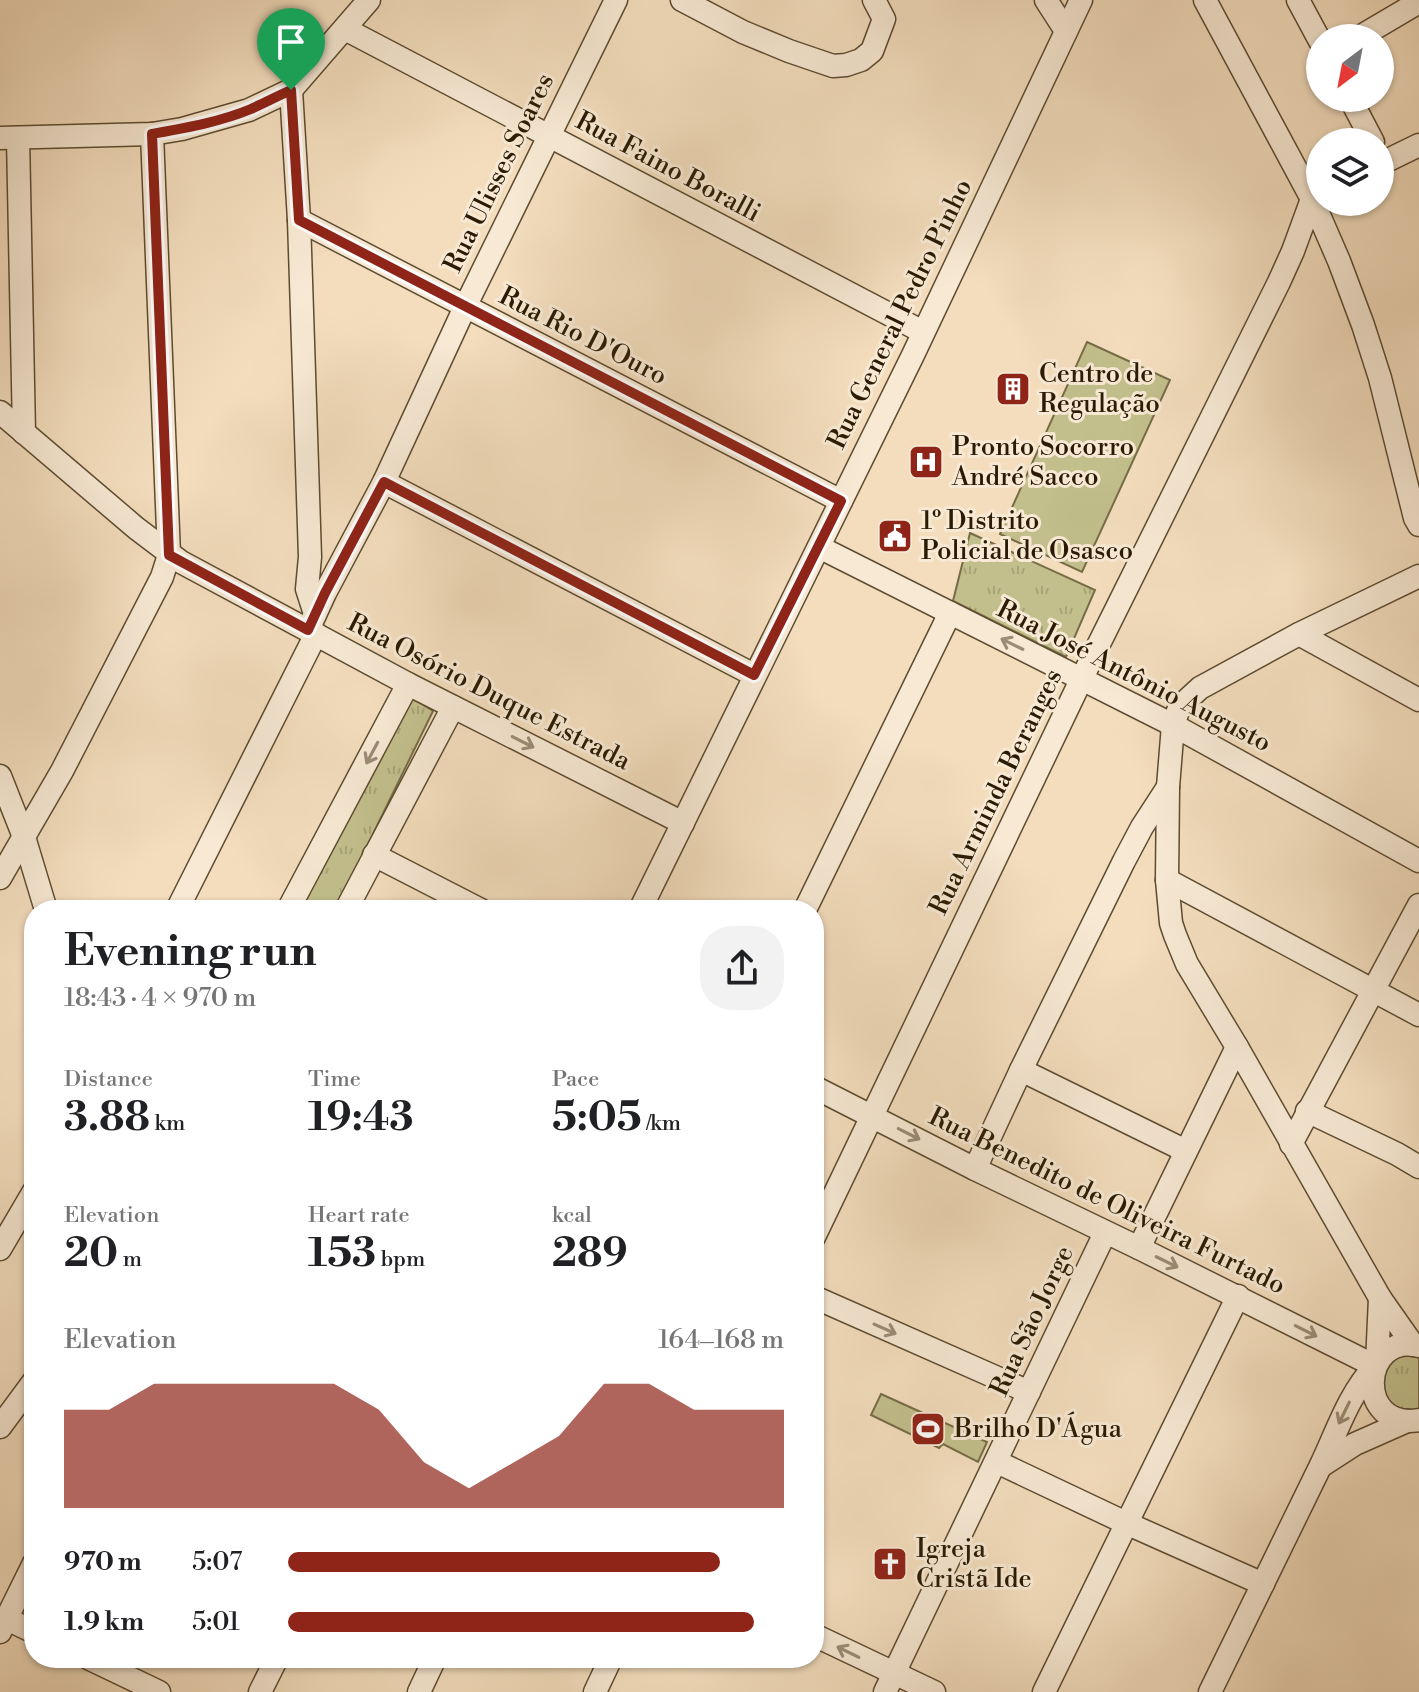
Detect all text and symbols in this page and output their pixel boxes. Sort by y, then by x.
pin [257,8,325,90]
icon: arrive [269,20,313,64]
north arrow [1306,24,1394,112]
map controls [1306,24,1394,216]
street label: Rua Ulisses Soares [437,68,561,278]
street label: Rua Faino Boralli [570,105,766,229]
button: layers [1306,128,1394,216]
street label: Rua General Pedro Pinho [821,174,979,454]
street label: Rua Rio D'Ouro [494,280,672,392]
place label: Centro de Regulação [1039,358,1160,420]
building icon: Centro de Regulação [994,370,1032,408]
place label: Pronto Socorro André Sacco [951,431,1134,493]
hospital icon: Pronto Socorro André Sacco [907,443,945,481]
place label: 1º Distrito Policial de Osasco [921,505,1133,567]
public building icon: 1º Distrito Policial de Osasco [876,517,914,555]
street label: Rua José Antônio Augusto [991,593,1277,759]
street label: Rua Osório Duque Estrada [342,607,637,778]
one-way arrow [1001,636,1025,651]
street label: Rua Arminda Beranges [922,664,1070,920]
one-way arrow [511,735,535,750]
one-way arrow [363,740,379,764]
text: Evening run [64,924,317,979]
button: share [700,926,784,1010]
text: 18:43 · 4 × 970 m [64,982,256,1014]
text: Distance [64,1066,153,1093]
text: Time [308,1066,361,1093]
text: Pace [552,1066,599,1093]
text: 3.88 [64,1093,150,1143]
text: 19:43 [308,1093,414,1143]
text: 5:05 [552,1093,642,1143]
street label: Rua Benedito de Oliveira Furtado [923,1101,1291,1301]
text: km [150,1110,185,1137]
text: /km [642,1110,681,1137]
one-way arrow [896,1127,920,1143]
text: Elevation [64,1202,159,1229]
text: Heart rate [308,1202,410,1229]
text: kcal [552,1202,592,1229]
text: 20 [64,1229,118,1279]
text: 153 [308,1229,376,1279]
text: 289 [552,1229,628,1279]
street label: Rua São Jorge [983,1241,1081,1401]
text: m [118,1246,142,1273]
text: bpm [376,1246,425,1273]
one-way arrow [1155,1254,1179,1270]
one-way arrow [873,1322,897,1337]
text: Elevation [64,1324,177,1356]
text: 164–168 m [658,1324,784,1356]
one-way arrow [1294,1324,1318,1339]
one-way arrow [1336,1401,1351,1425]
sports icon: Brilho D'Água [909,1410,947,1448]
place label: Brilho D'Água [953,1411,1123,1445]
place label: Igreja Cristã Ide [916,1533,1032,1595]
church icon: Igreja Cristã Ide [871,1545,909,1583]
text: 970 m [64,1546,142,1578]
text: 5:07 [192,1546,242,1578]
text: 1.9 km [64,1606,144,1638]
text: 5:01 [192,1606,240,1638]
one-way arrow [837,1644,861,1659]

